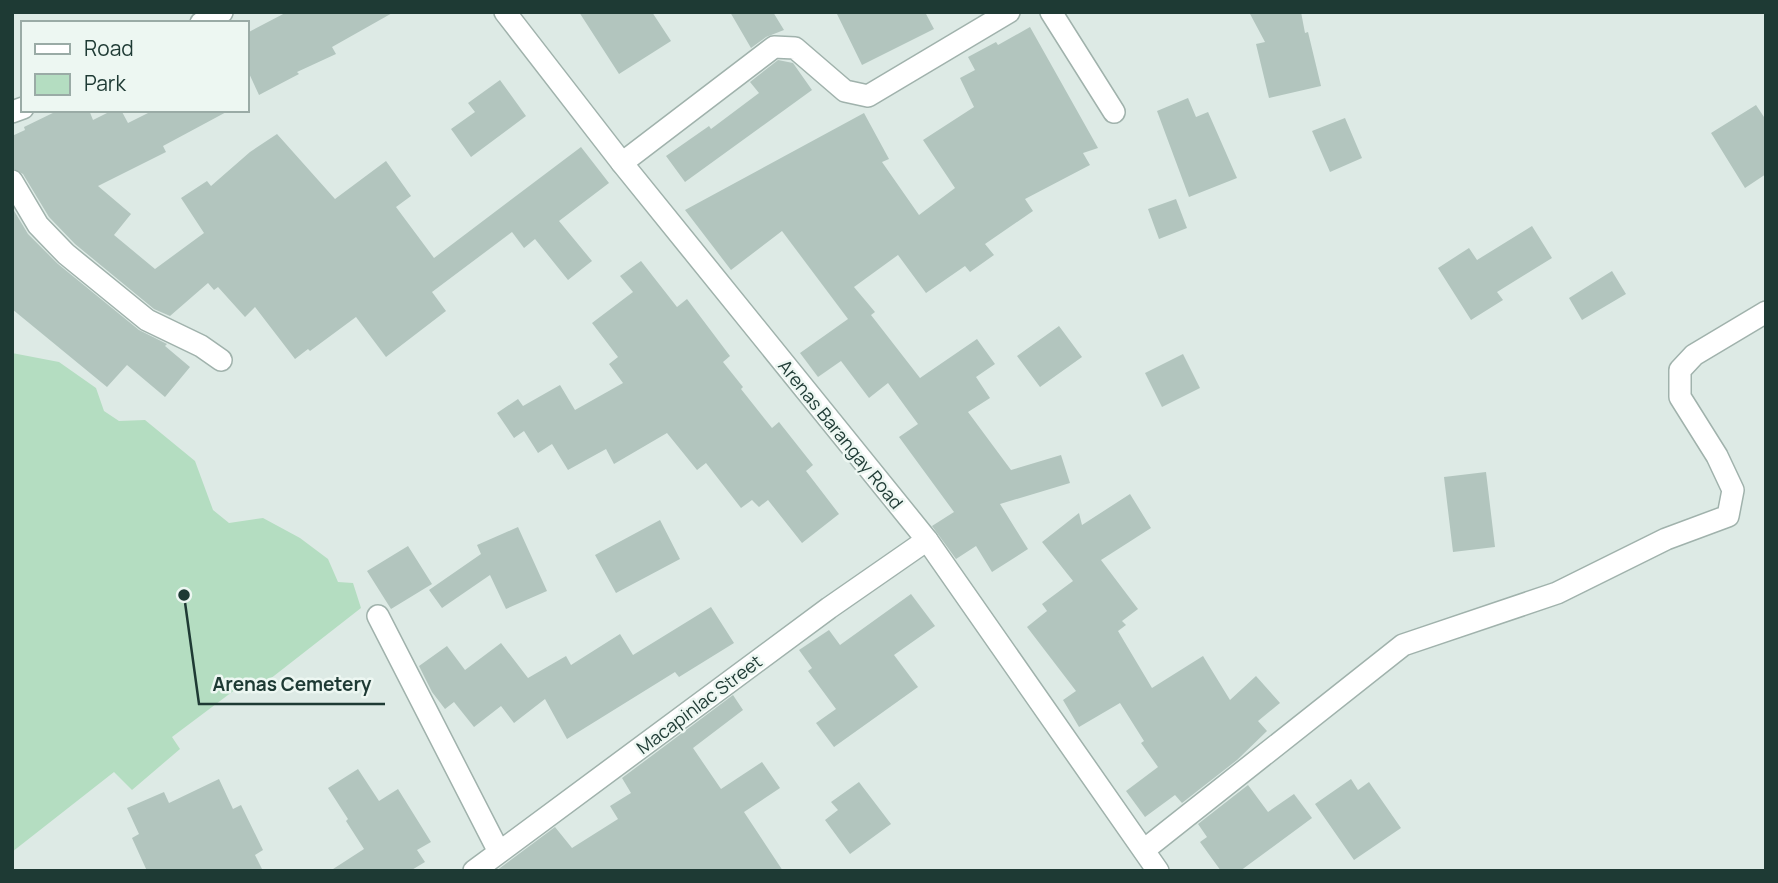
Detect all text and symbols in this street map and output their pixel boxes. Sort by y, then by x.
legend [21,21,248,112]
text: Road [84,34,134,62]
text: Park [84,69,126,97]
street label: Arenas Barangay Road [773,354,909,514]
street label: Macapinlac Street [631,649,767,759]
callout: Arenas Cemetery [199,664,385,704]
text: Arenas Cemetery [213,671,372,697]

